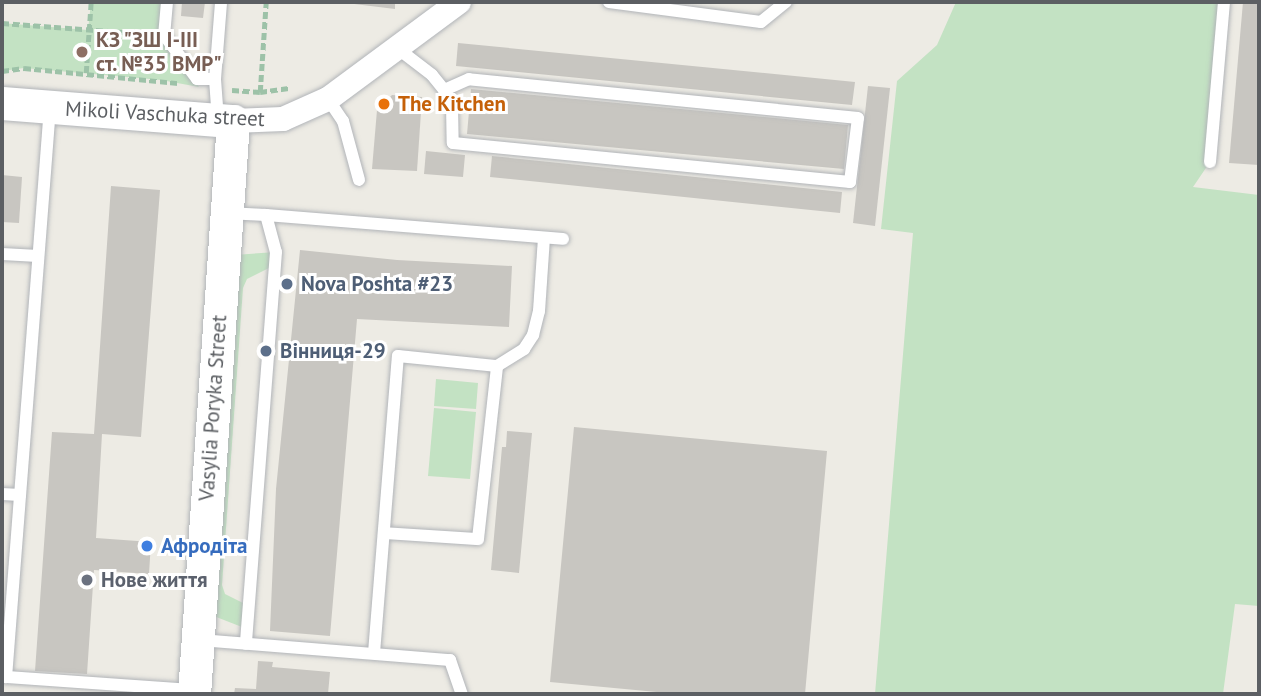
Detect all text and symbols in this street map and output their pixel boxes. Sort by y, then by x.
place label: КЗ "ЗШ І-ІІІ ст. №35 ВМР" [96,27,223,77]
marker: КЗ "ЗШ І-ІІІ ст. №35 ВМР" [74,44,90,60]
place label: The Kitchen [398,91,506,117]
street label: Mikoli Vaschuka street [64,96,266,132]
marker: The Kitchen [376,96,392,112]
place label: Nova Poshta #23 [301,271,453,297]
marker: Nova Poshta #23 [279,276,295,292]
street label: Vasylia Poryka Street [194,314,232,502]
place label: Вінниця-29 [280,338,386,364]
marker: Вінниця-29 [258,343,274,359]
place label: Афродіта [161,533,247,559]
marker: Афродіта [139,538,155,554]
place label: Нове життя [101,567,207,593]
marker: Нове життя [79,572,95,588]

